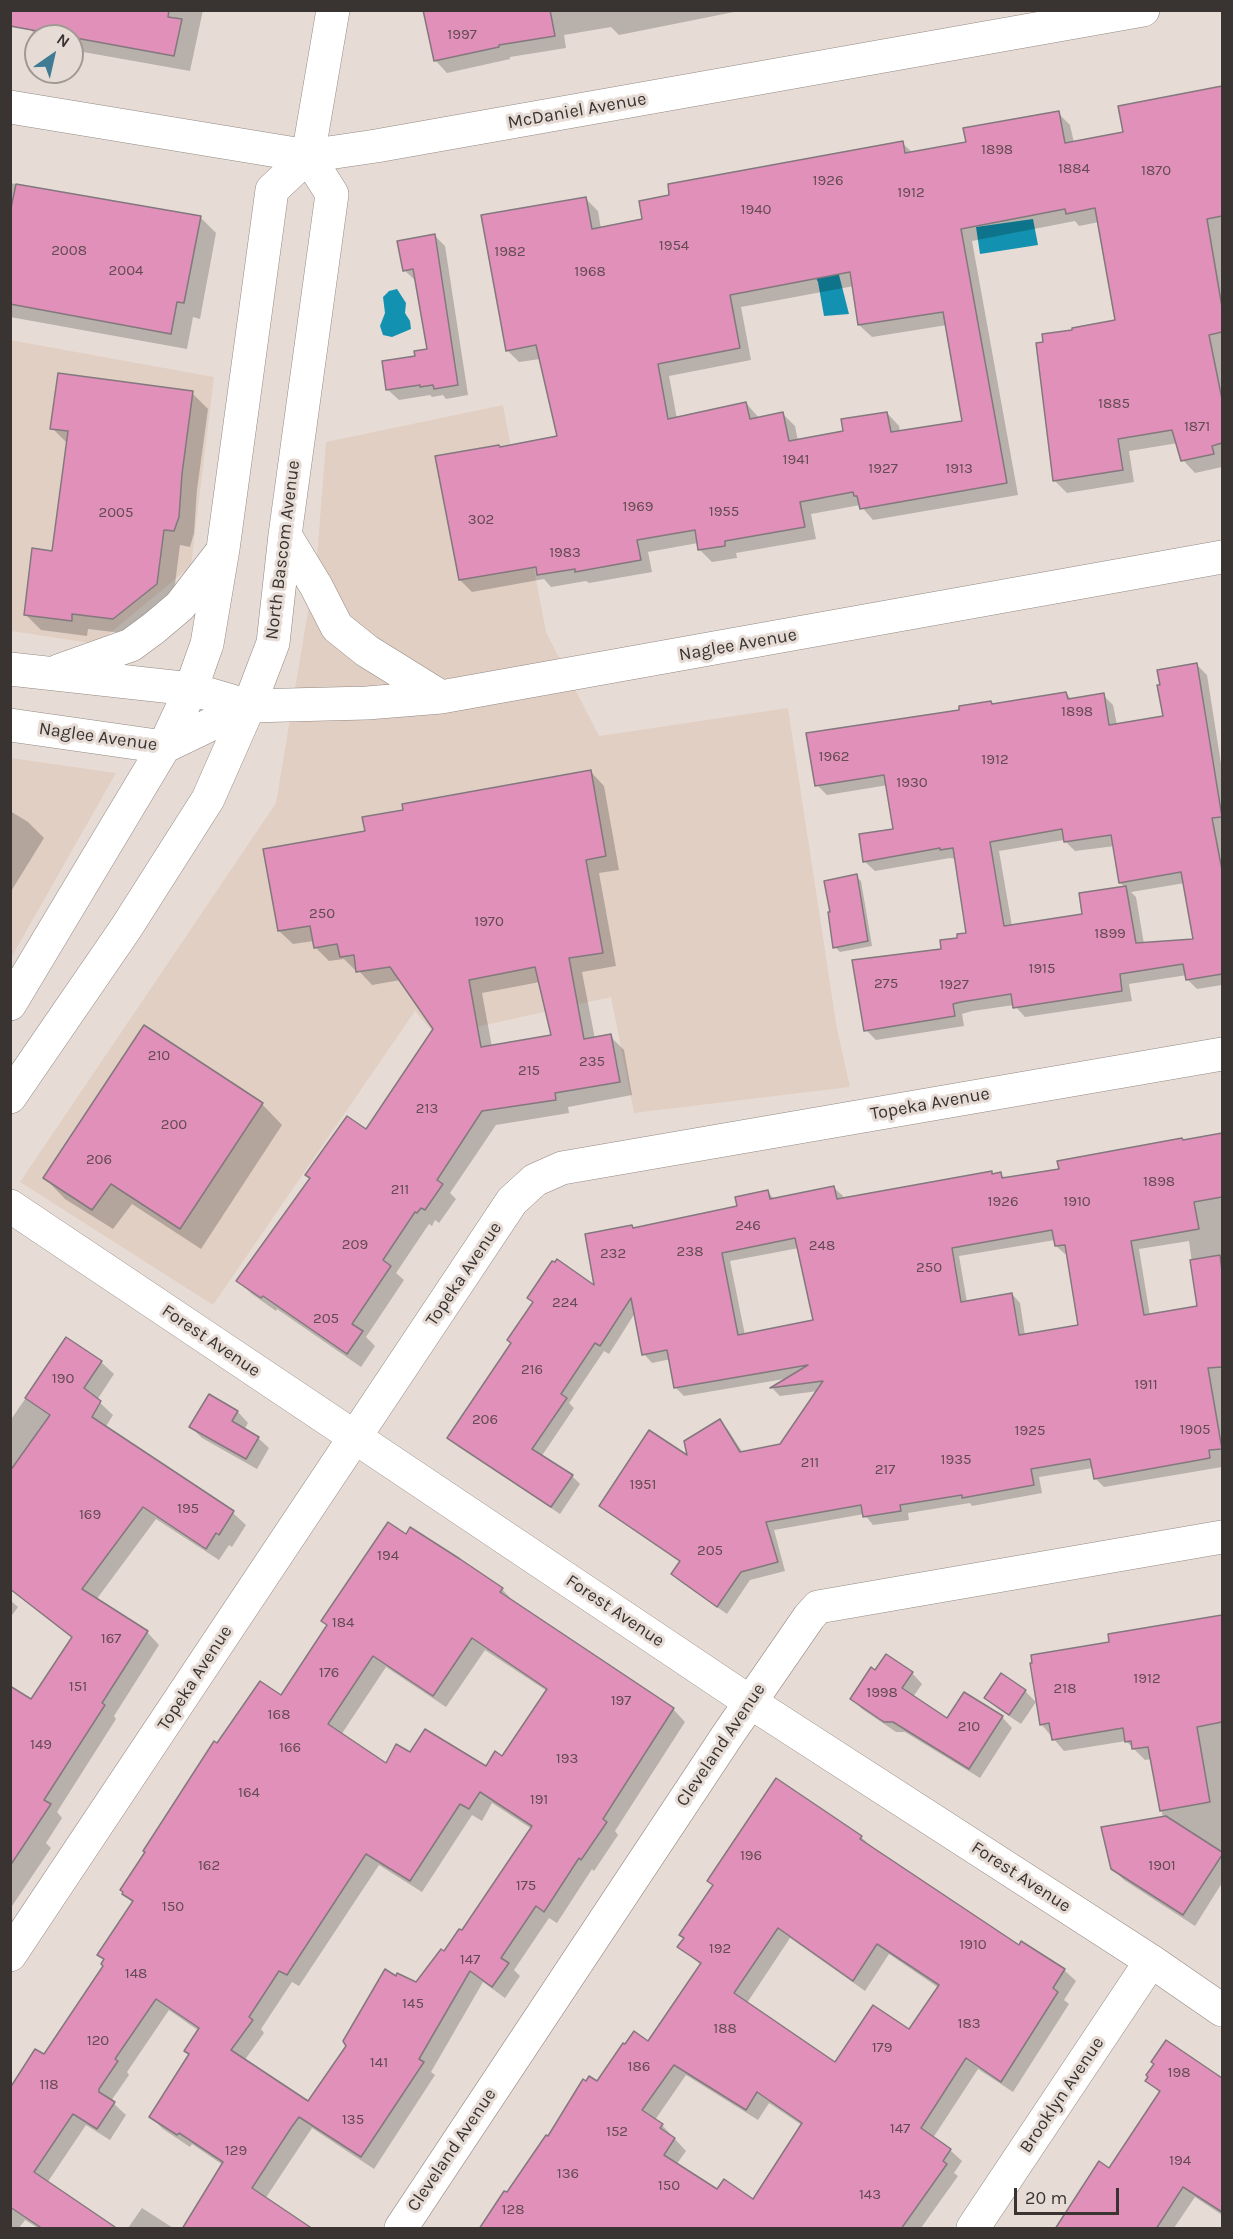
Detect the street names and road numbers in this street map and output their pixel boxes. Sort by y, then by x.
street label: McDaniel Avenue [506,88,648,134]
street label: North Bascom Avenue [261,459,305,641]
street label: Naglee Avenue [677,624,799,666]
street label: Naglee Avenue [37,718,159,756]
street label: Topeka Avenue [869,1083,991,1125]
street label: Topeka Avenue [421,1218,507,1330]
street label: Forest Avenue [158,1300,264,1382]
street label: Forest Avenue [562,1570,668,1652]
street label: Topeka Avenue [153,1621,237,1735]
street label: Cleveland Avenue [672,1679,770,1811]
street label: Forest Avenue [967,1837,1075,1917]
street label: Brooklyn Avenue [1015,2033,1109,2157]
street label: Cleveland Avenue [403,2084,501,2216]

